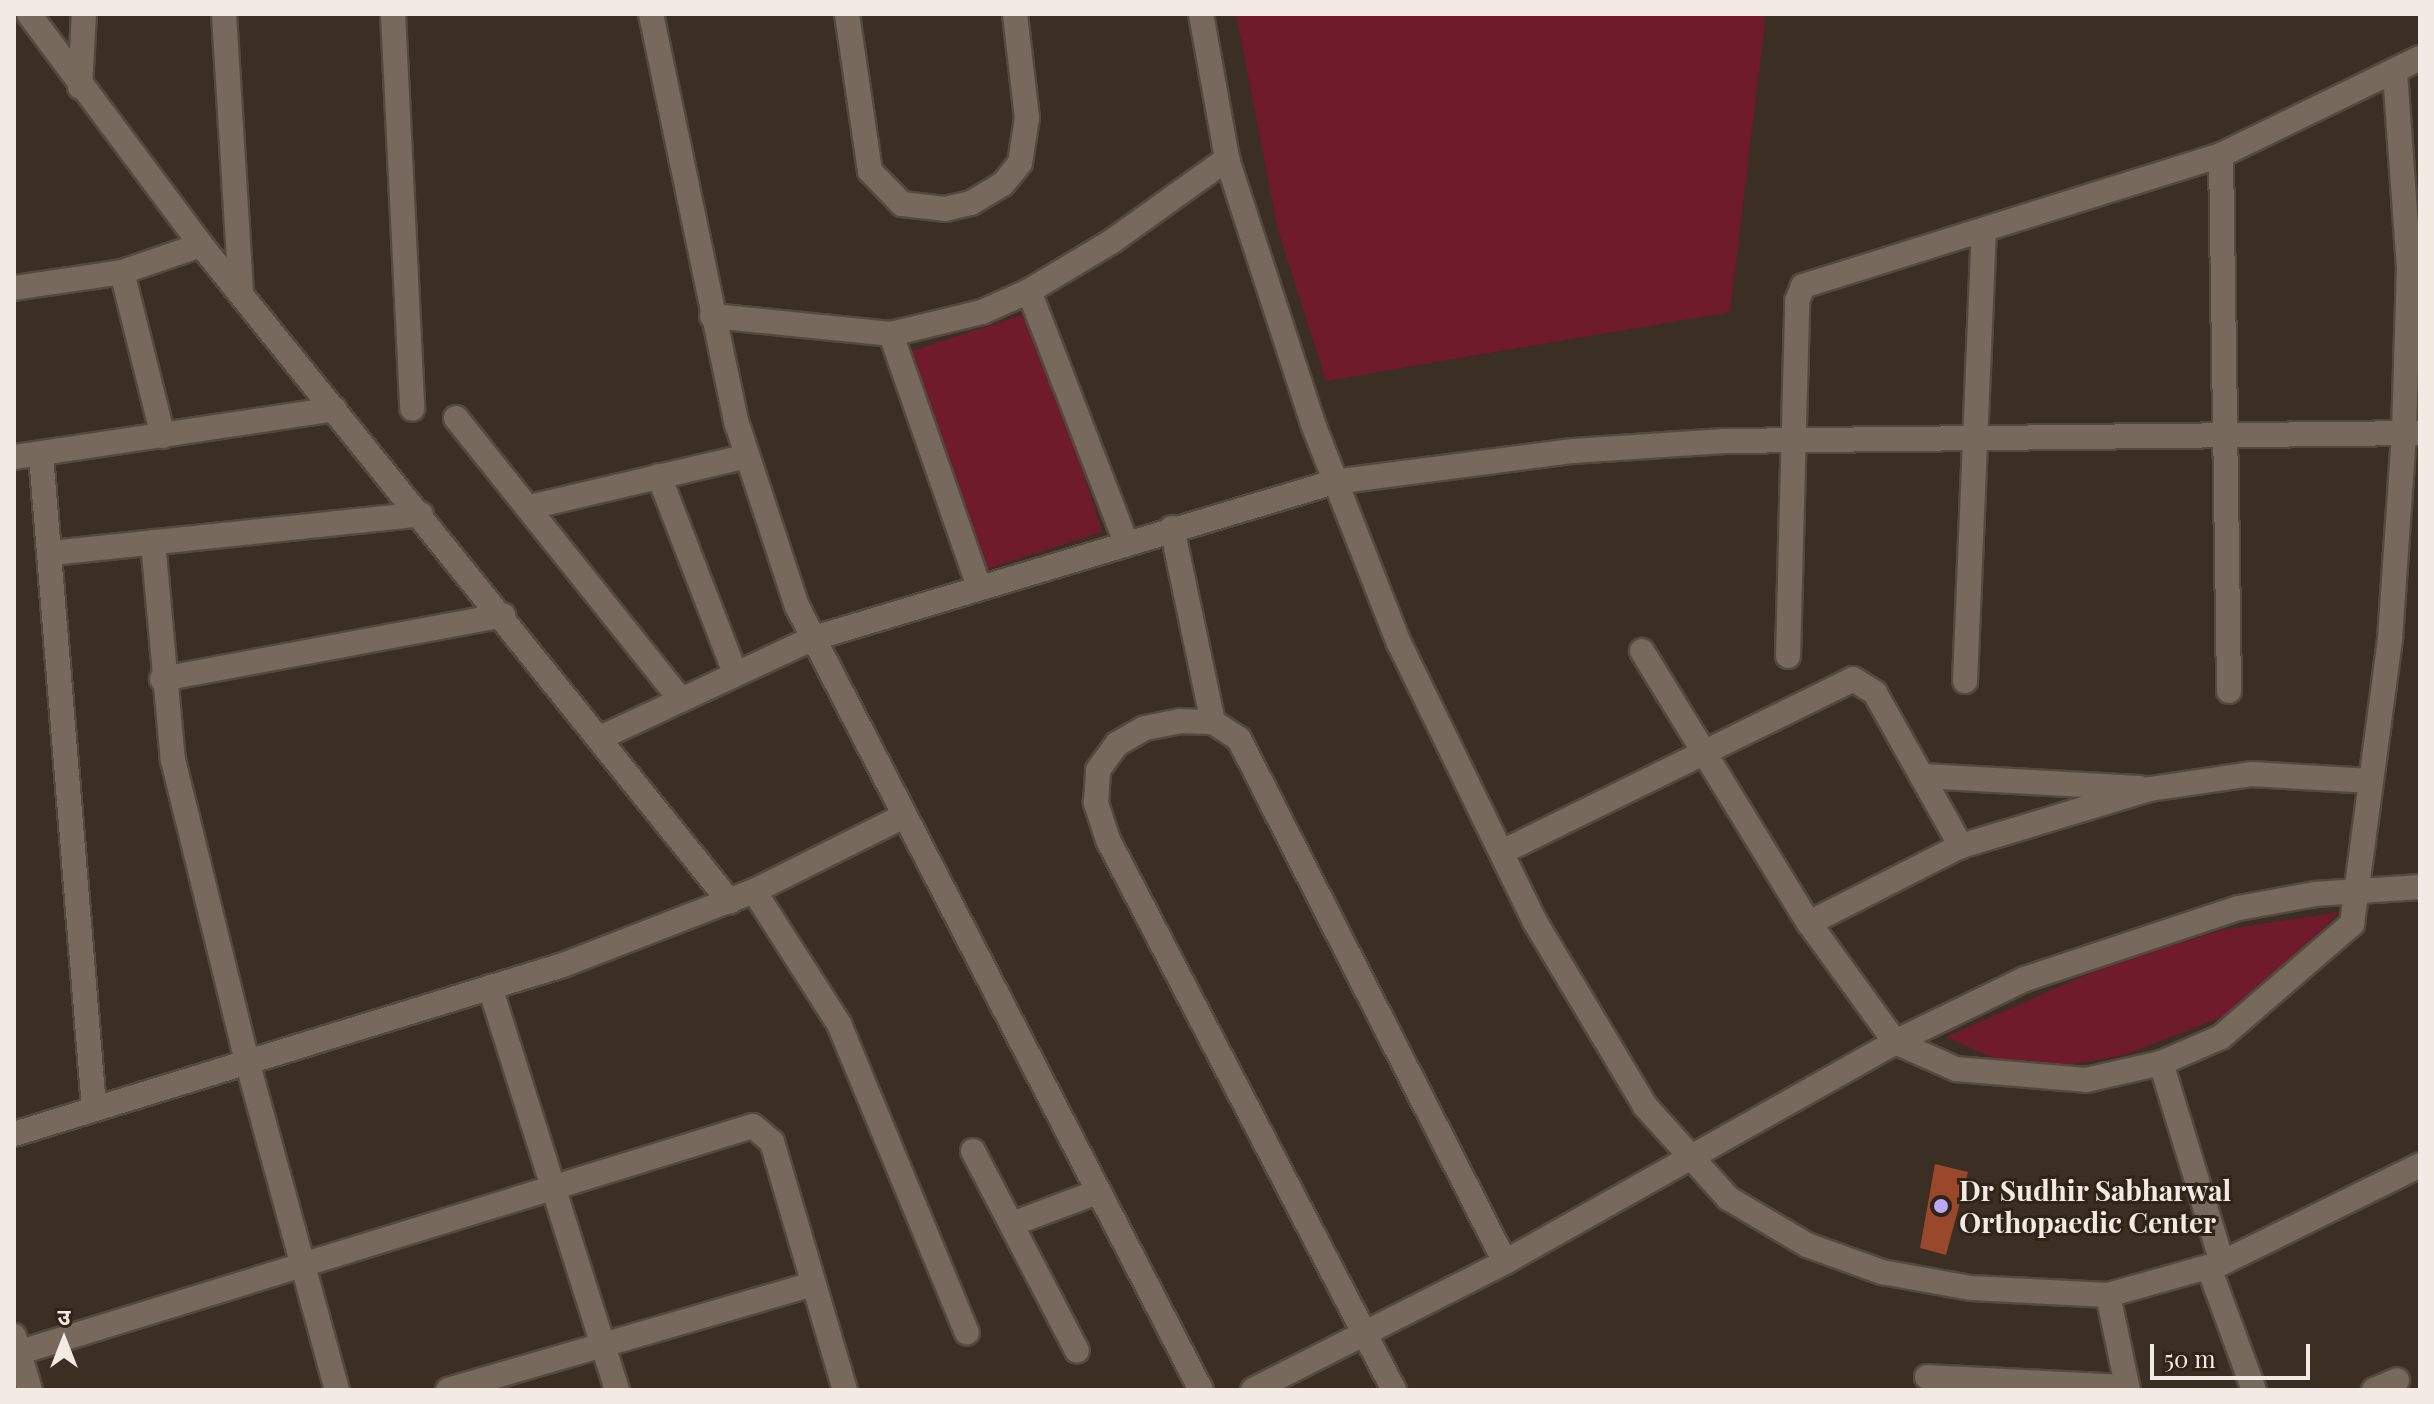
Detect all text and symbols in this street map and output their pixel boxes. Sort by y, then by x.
place label: Dr Sudhir Sabharwal Orthopaedic Center [1959,1173,2232,1239]
marker: Dr Sudhir Sabharwal Orthopaedic Center [1930,1195,1952,1217]
north arrow [24,1300,104,1380]
text: उ [58,1301,70,1331]
scale bar [2154,1328,2314,1378]
text: 50 m [2164,1342,2216,1374]

